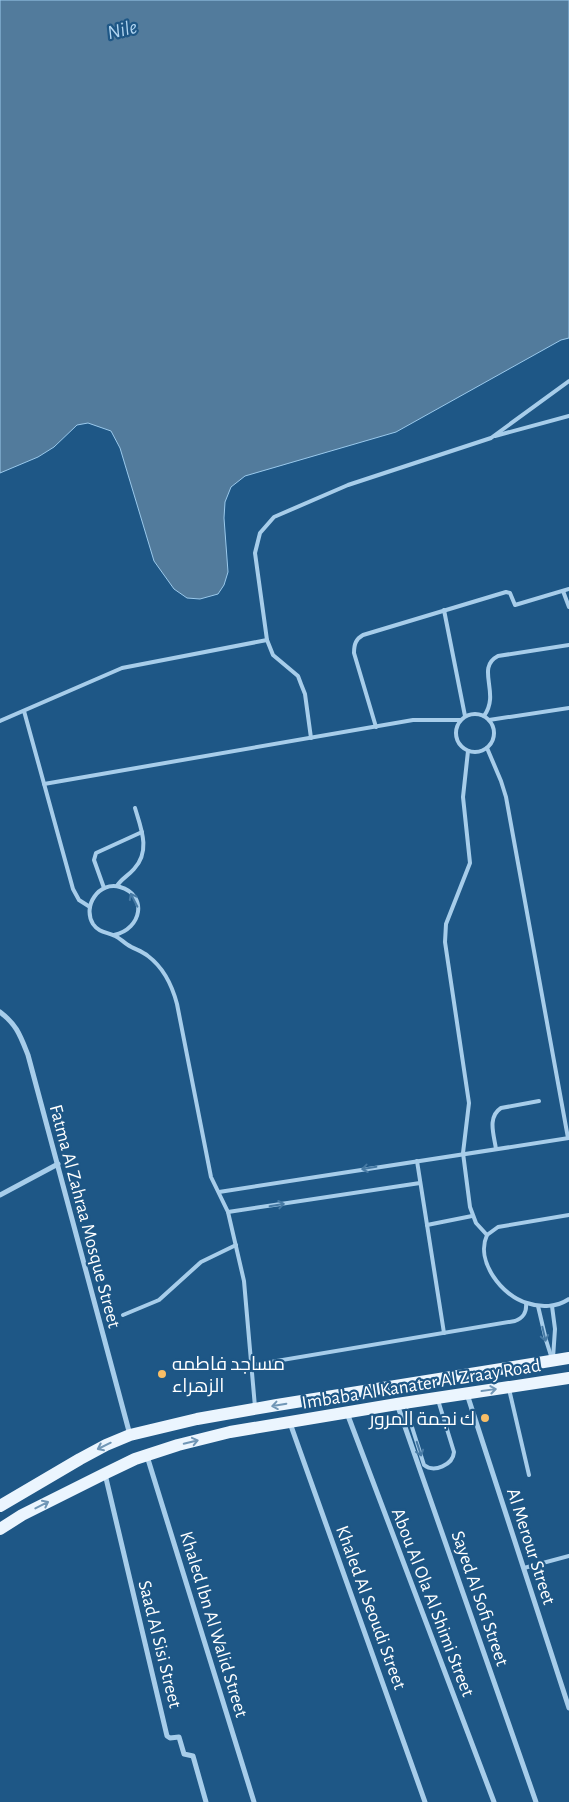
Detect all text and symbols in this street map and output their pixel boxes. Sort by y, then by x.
water label: Nile [105,17,139,43]
one-way arrow [128,893,138,908]
street label: Fatma Al Zahraa Mosque Street [46,1103,124,1330]
one-way arrow [361,1164,377,1174]
one-way arrow [268,1199,284,1209]
one-way arrow [540,1325,549,1341]
place label: مساجد فاطمه الزهراء [172,1355,285,1397]
street label: Imbaba Al Kanater Al Zraay Road [300,1356,542,1413]
marker: مساجد فاطمه الزهراء [156,1368,168,1380]
one-way arrow [481,1385,497,1395]
one-way arrow [271,1400,287,1410]
place label: ك نجمة المرور [368,1410,475,1430]
marker: ك نجمة المرور [479,1412,491,1424]
one-way arrow [183,1437,199,1446]
one-way arrow [97,1441,112,1451]
one-way arrow [415,1441,424,1457]
street label: Al Merour Street [503,1486,558,1607]
one-way arrow [34,1500,49,1509]
street label: Abou Al Ola Al Shimi Street [388,1506,477,1699]
street label: Khaled Al Seoudi Street [332,1523,409,1692]
street label: Khaled Ibn Al Walid Street [176,1529,251,1720]
street label: Sayed Al Sofi Street [448,1529,512,1668]
street label: Saad Al Sisi Street [134,1579,185,1710]

